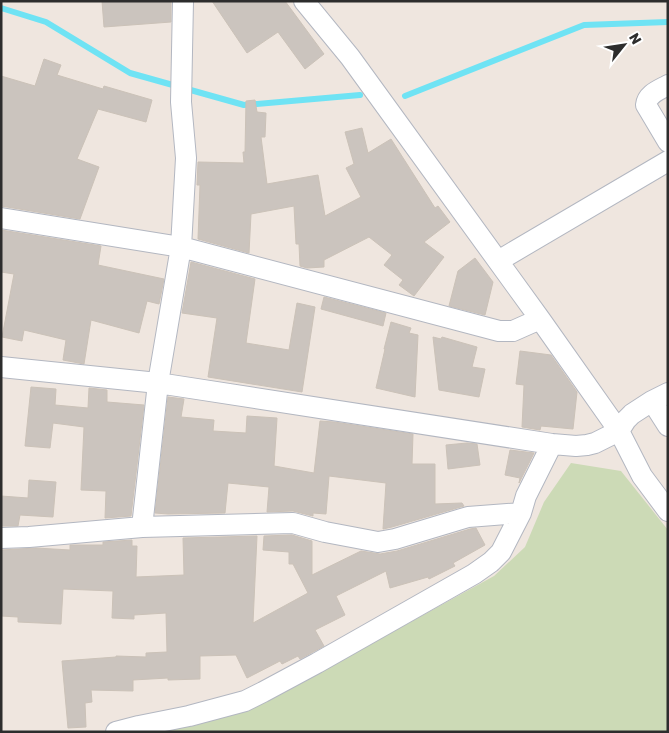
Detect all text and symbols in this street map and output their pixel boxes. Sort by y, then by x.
north arrow [599,20,649,70]
text: N [625,30,645,47]

